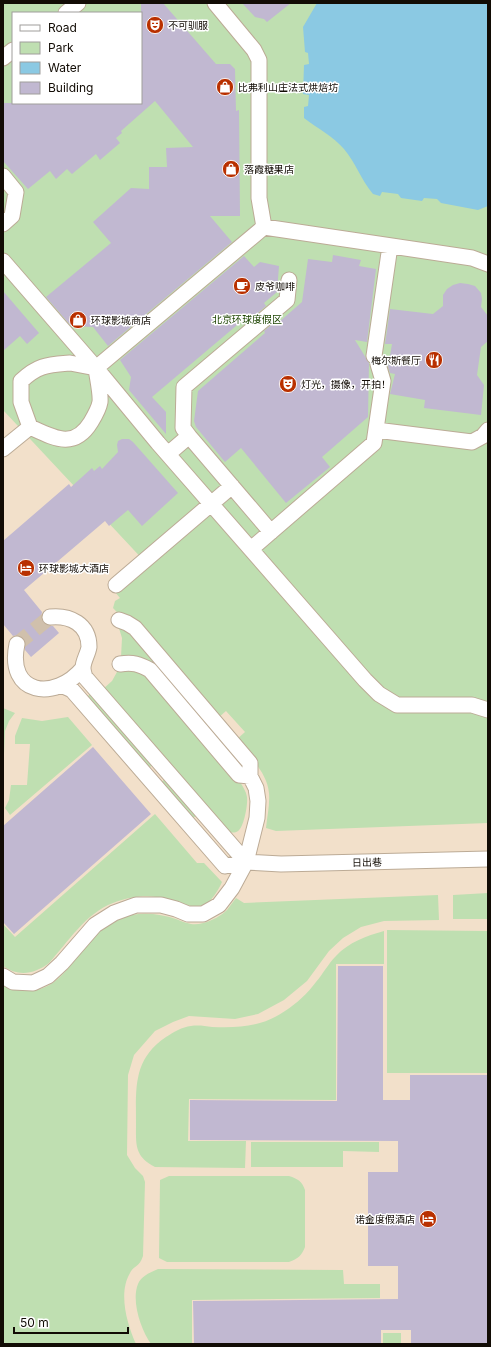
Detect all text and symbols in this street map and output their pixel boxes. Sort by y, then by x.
legend [12,12,142,104]
theatre icon: 不可驯服 [145,15,165,35]
place label: 不可驯服 [168,19,208,31]
text: Road [48,20,77,35]
text: Park [48,40,74,55]
text: Water [48,60,82,75]
shop icon: 比弗利山庄法式烘焙坊 [215,77,235,97]
text: Building [48,80,93,95]
place label: 比弗利山庄法式烘焙坊 [238,81,338,93]
shop icon: 落霞糖果店 [221,159,241,179]
place label: 落霞糖果店 [244,163,294,175]
cafe icon: 皮爷咖啡 [232,276,252,296]
place label: 皮爷咖啡 [255,280,295,292]
shop icon: 环球影城商店 [68,310,88,330]
park label: 北京环球度假区 [212,313,282,325]
place label: 环球影城商店 [91,314,151,326]
restaurant icon: 梅尔斯餐厅 [424,350,444,370]
place label: 梅尔斯餐厅 [371,354,421,366]
theatre icon: 灯光，摄像，开拍！ [278,374,298,394]
place label: 灯光，摄像，开拍！ [301,378,391,390]
hotel icon: 环球影城大酒店 [16,558,36,578]
place label: 环球影城大酒店 [39,562,109,574]
street label: 日出巷 [352,856,382,868]
hotel icon: 诺金度假酒店 [418,1209,438,1229]
place label: 诺金度假酒店 [355,1213,415,1225]
scale bar [14,1309,128,1335]
text: 50 m [20,1315,49,1330]

